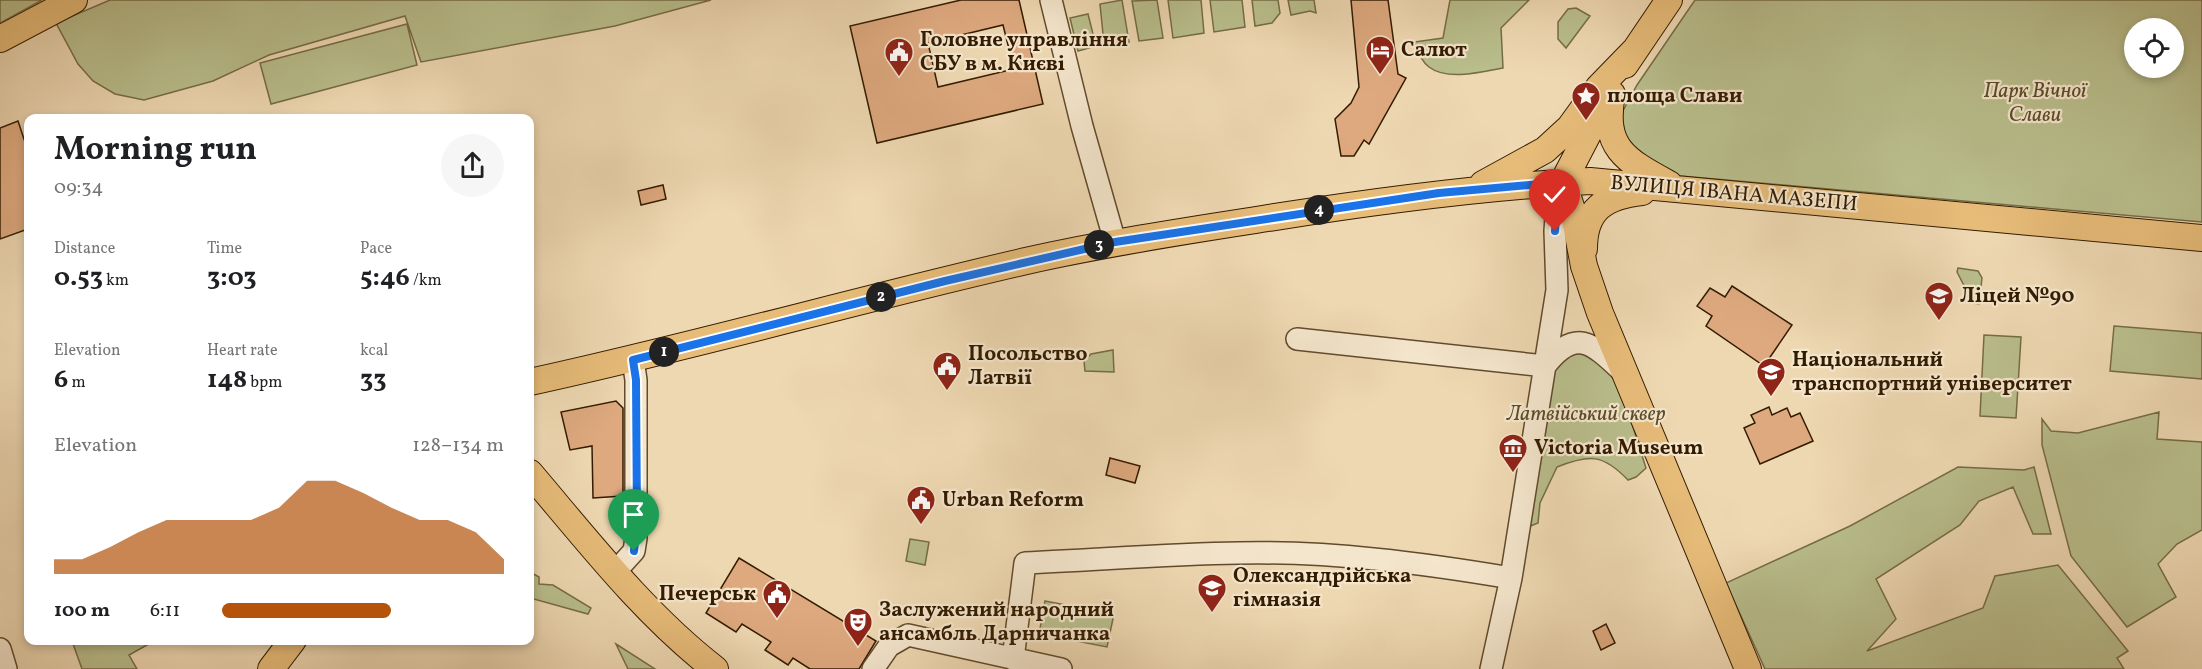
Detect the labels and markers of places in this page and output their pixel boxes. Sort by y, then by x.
place label: Головне управління СБУ в м. Києві [920,26,1128,79]
hotel icon: Салют [1364,34,1396,76]
public building icon: Головне управління СБУ в м. Києві [883,36,915,78]
place label: Салют [1401,36,1467,65]
place icon: площа Слави [1570,80,1602,122]
place label: площа Слави [1607,82,1743,111]
pin [1529,169,1580,231]
pin: 4 [1304,195,1334,225]
pin: 3 [1084,230,1114,260]
school or university icon: Ліцей №90 [1923,280,1955,322]
pin: 2 [866,282,896,312]
place label: Ліцей №90 [1960,282,2074,311]
pin: 1 [649,337,679,367]
place label: Посольство Латвії [968,340,1088,393]
place label: Національний транспортний університет [1792,346,2072,399]
public building icon: Посольство Латвії [931,350,963,392]
school or university icon: Національний транспортний університет [1755,356,1787,398]
museum icon: Victoria Museum [1497,432,1529,474]
place label: Victoria Museum [1534,434,1704,463]
public building icon: Urban Reform [905,484,937,526]
place label: Urban Reform [942,486,1084,515]
pin [608,489,659,551]
place label: Олександрійська гімназія [1233,562,1411,615]
school or university icon: Олександрійська гімназія [1196,572,1228,614]
public building icon: Печерськ [761,578,793,620]
place label: Печерськ [659,580,756,609]
place label: Заслужений народний ансамбль Дарничанка [879,596,1114,649]
theatre icon: Заслужений народний ансамбль Дарничанка [842,606,874,648]

